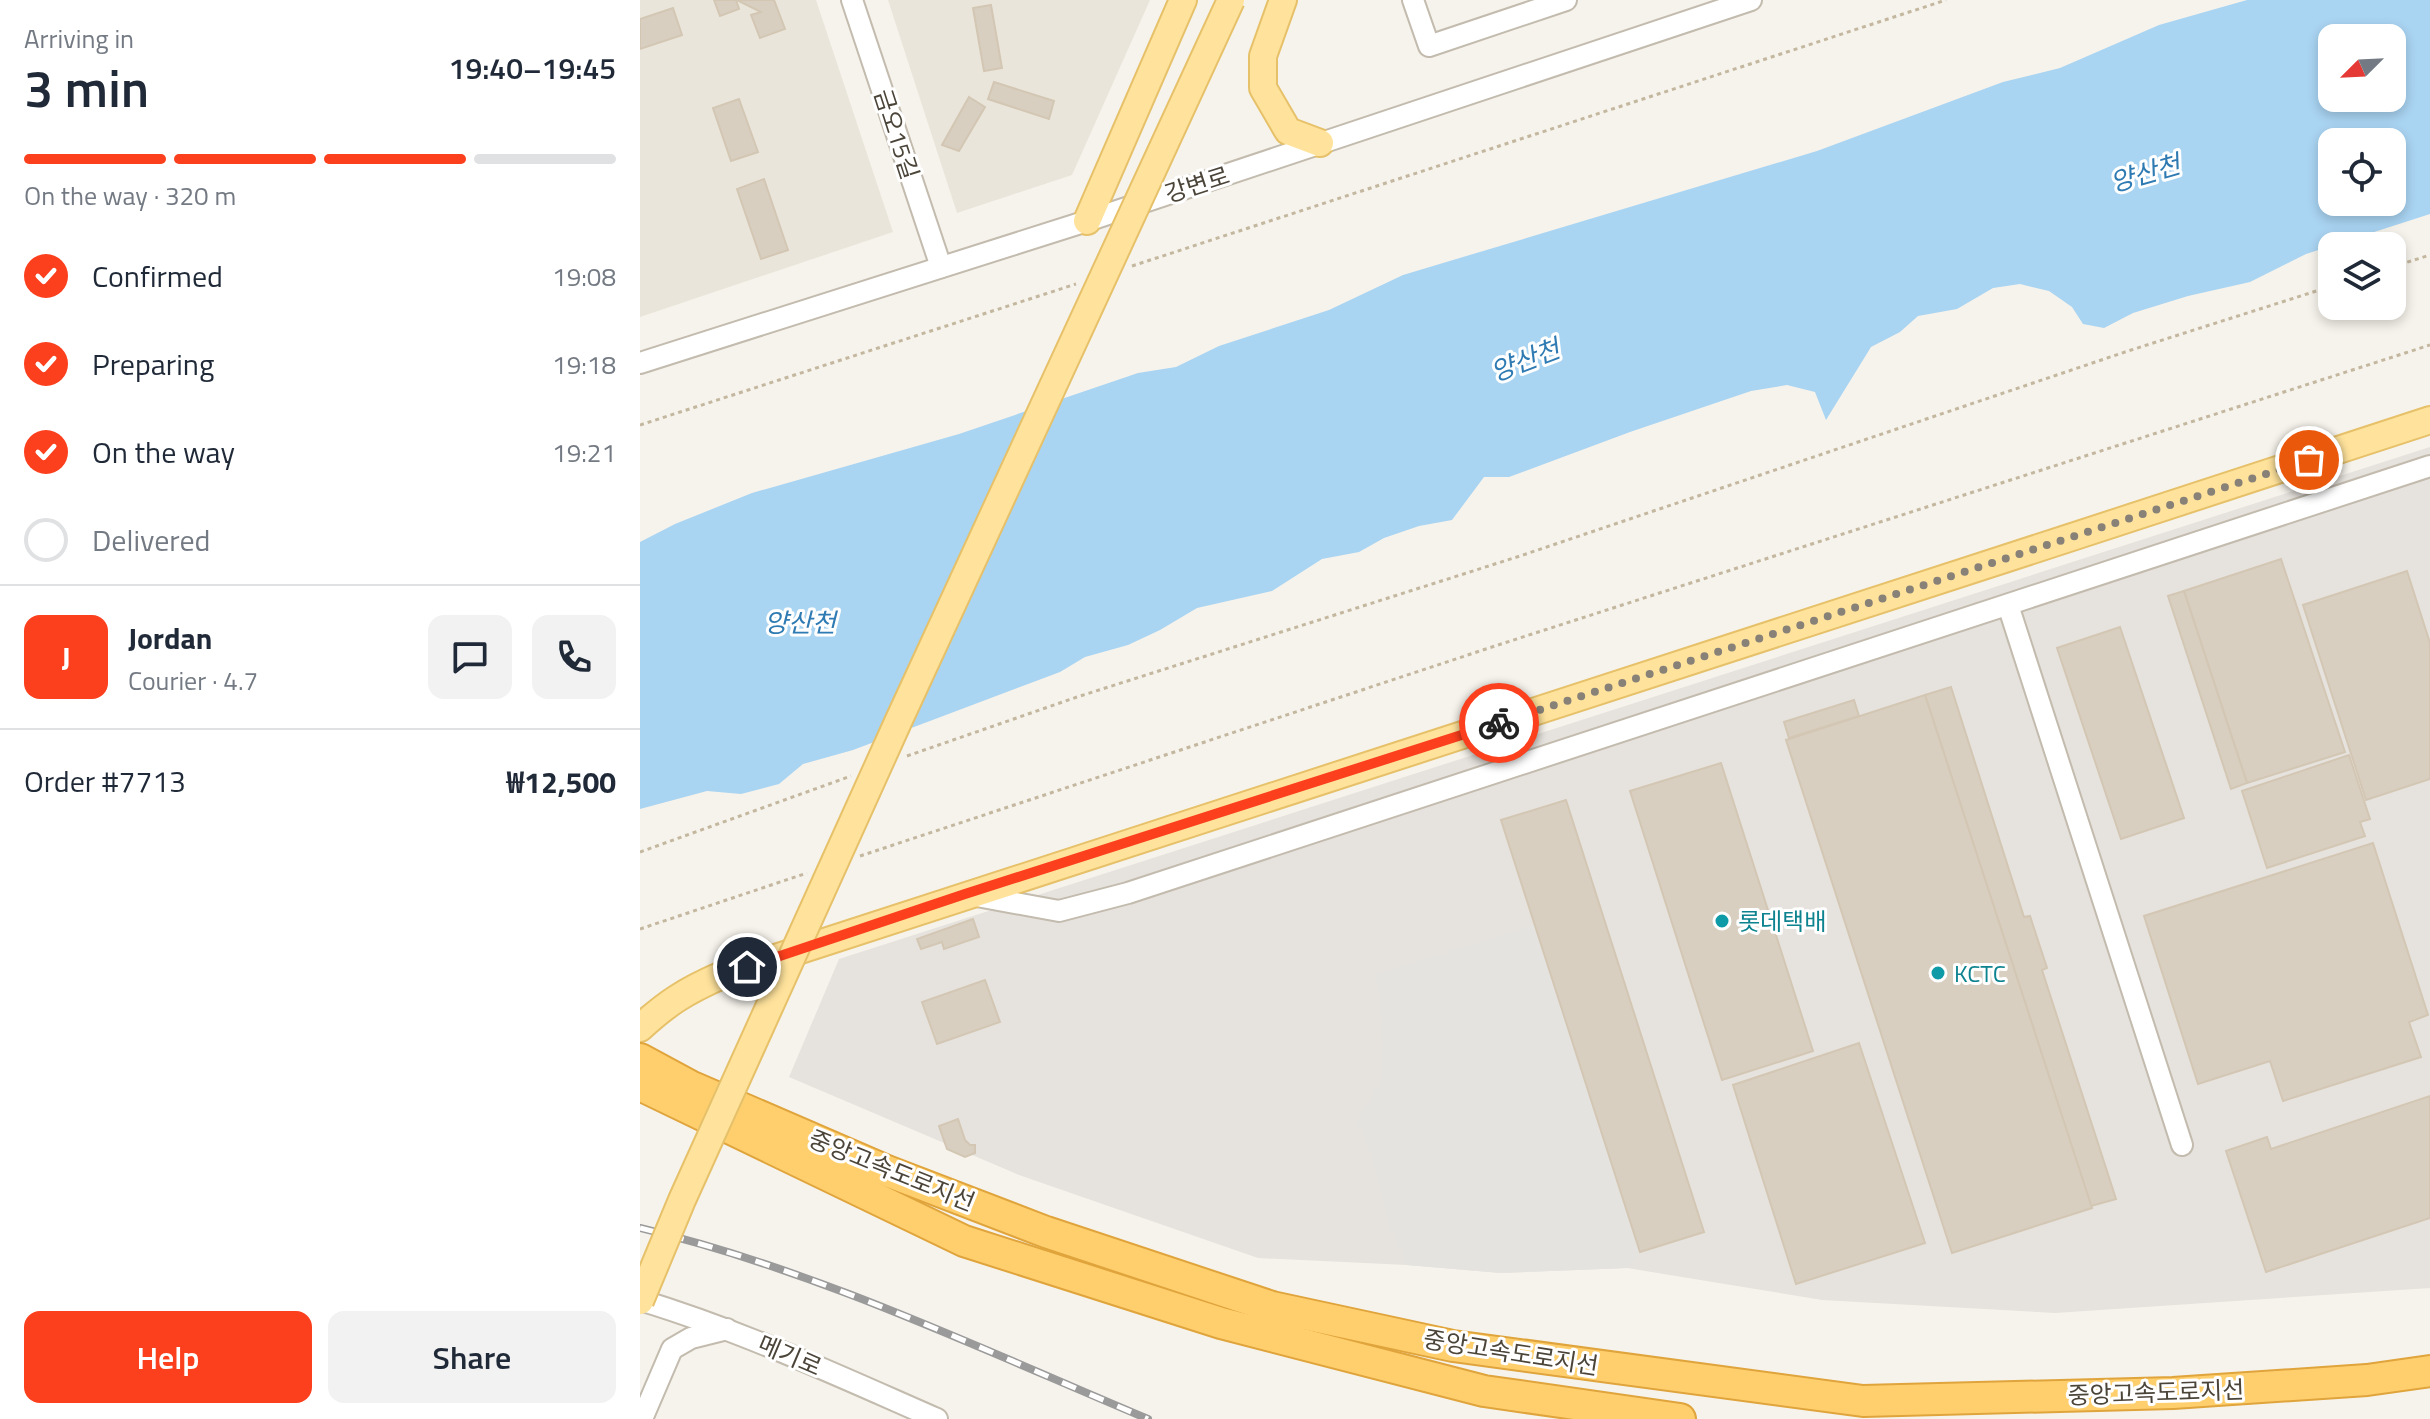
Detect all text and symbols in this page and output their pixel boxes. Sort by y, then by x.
text: Arriving in [24,19,134,58]
north arrow [2318,24,2406,112]
map controls [2318,24,2406,320]
text: 19:40–19:45 [449,45,616,91]
text: 3 min [24,48,149,127]
street label: 금오15길 [865,84,929,184]
button: locate [2318,128,2406,216]
water label: 양산천 [2105,144,2188,202]
street label: 강변로 [1160,157,1234,211]
text: On the way · 320 m [24,176,236,215]
button: layers [2318,232,2406,320]
text: Confirmed [92,253,223,299]
icon: check [24,254,68,298]
text: 19:08 [552,257,616,296]
water label: 양산천 [1485,328,1568,391]
text: Preparing [92,341,214,387]
icon: check [24,342,68,386]
text: 19:18 [552,345,616,384]
pin [2275,426,2343,494]
text: On the way [92,429,235,475]
icon: check [24,430,68,474]
text: 19:21 [552,433,616,472]
icon: bag [2287,438,2331,482]
text: Delivered [92,517,210,563]
water label: 양산천 [764,603,839,642]
text: Jordan [128,615,212,661]
button: chat [428,615,512,699]
button: phone [532,615,616,699]
text: J [61,634,71,680]
text: Courier · 4.7 [128,661,258,700]
courier [1459,683,1539,763]
icon: bike [1477,701,1521,745]
text: Order #7713 [24,758,186,804]
text: ₩12,500 [506,759,616,805]
place label: 롯데택배 [1738,903,1826,939]
marker: 롯데택배 [1713,912,1731,930]
pin [713,933,781,1001]
icon: home [725,945,769,989]
place label: KCTC [1954,955,2006,991]
marker: KCTC [1929,964,1947,982]
street label: 중앙고속도로지선 [803,1120,981,1220]
button: Help [24,1311,312,1403]
button: Share [328,1311,616,1403]
street label: 중앙고속도로지선 [1421,1320,1601,1384]
street label: 메기로 [752,1325,828,1385]
street label: 중앙고속도로지선 [2067,1371,2245,1413]

